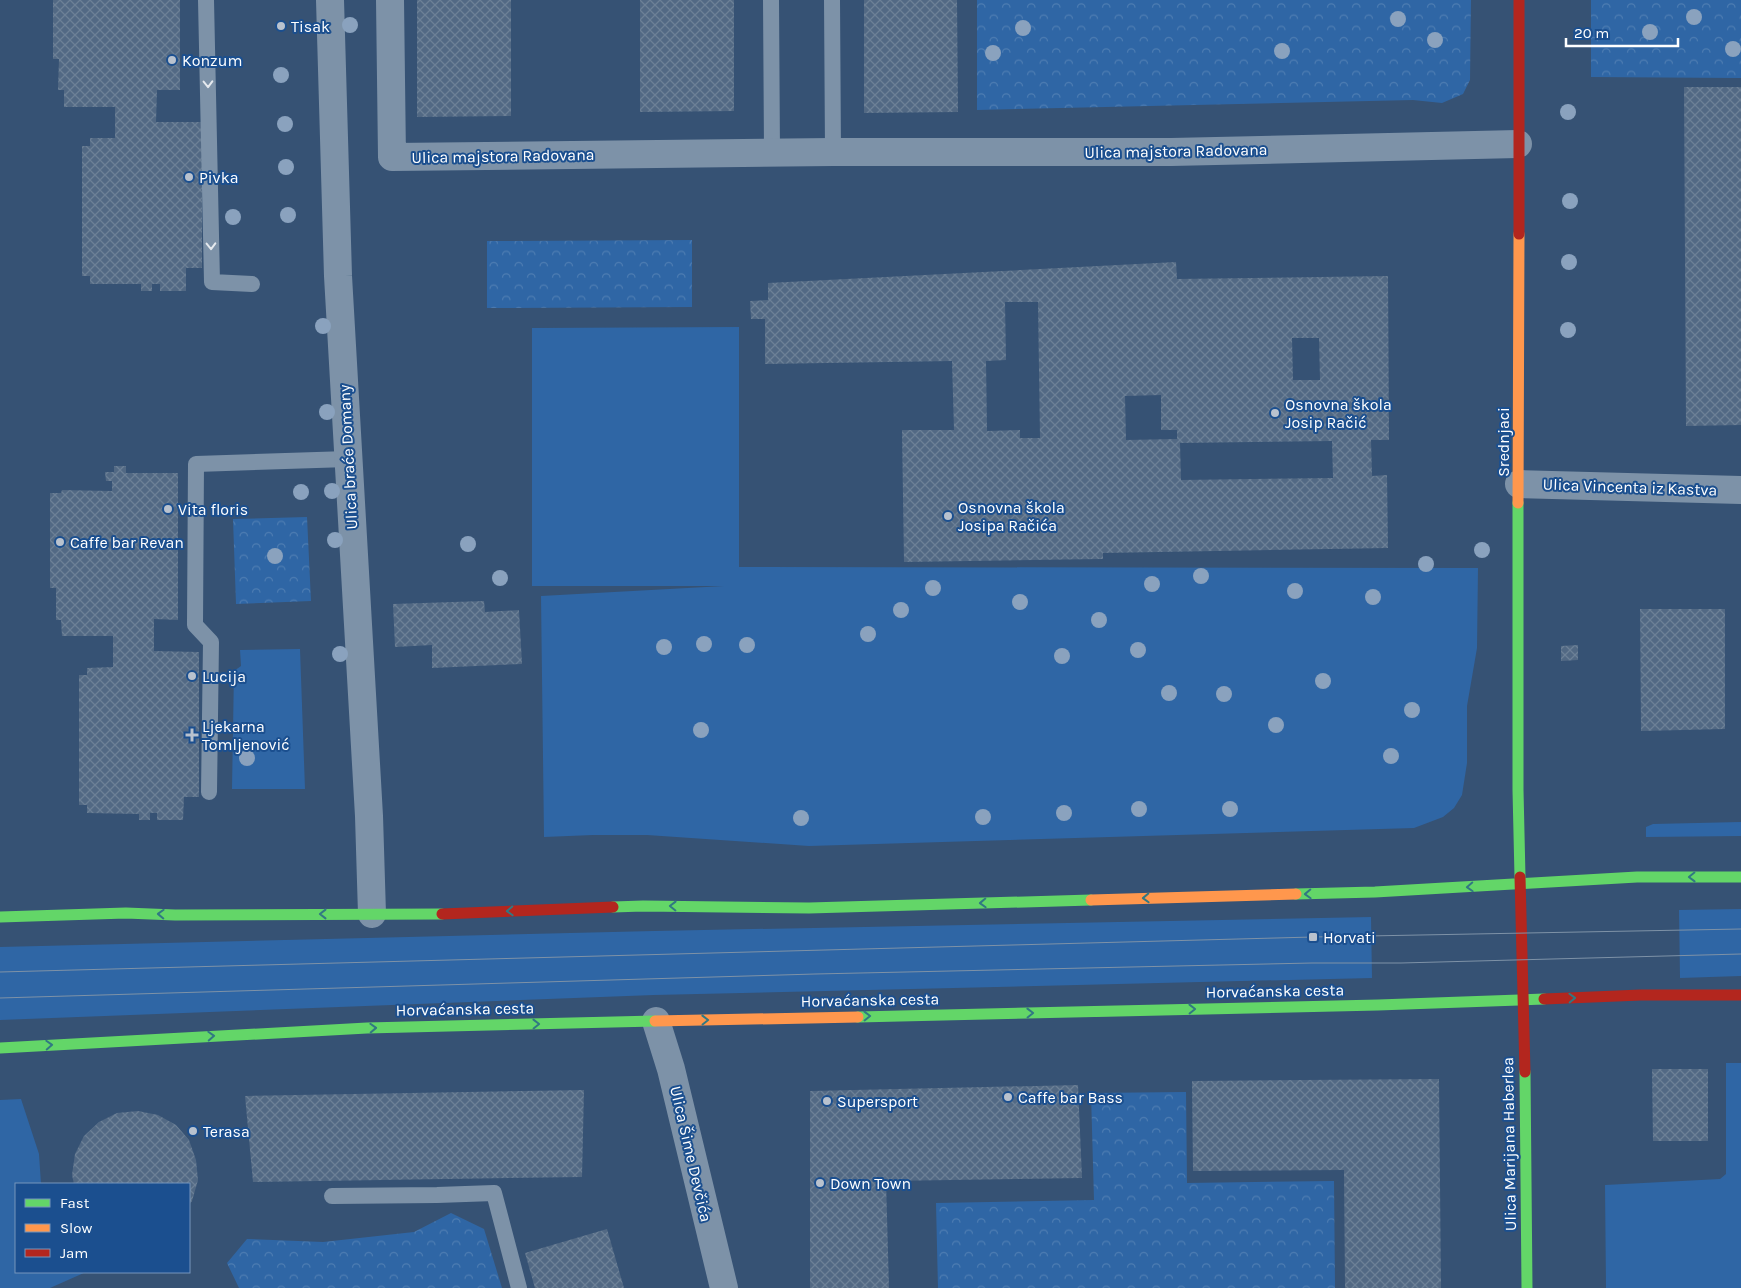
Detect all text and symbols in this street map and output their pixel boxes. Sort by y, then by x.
scale bar [1566,15,1678,47]
place label: Tisak [291,17,330,36]
marker: Tisak [275,20,287,32]
text: 20 m [1574,24,1609,42]
place label: Konzum [182,51,242,70]
marker: Konzum [166,54,178,66]
one-way arrow [202,80,213,88]
street label: Ulica majstora Radovana [1084,140,1268,162]
street label: Ulica majstora Radovana [411,145,595,167]
place label: Pivka [199,168,239,187]
marker: Pivka [183,171,195,183]
one-way arrow [206,242,217,250]
street label: Ulica braće Domany [335,384,361,530]
place label: Osnovna škola Josip Račić [1285,395,1392,432]
marker: Osnovna škola Josip Račić [1269,407,1281,419]
street label: Srednjaci [1494,407,1513,477]
street label: Ulica Vincenta iz Kastva [1542,474,1718,500]
place label: Osnovna škola Josipa Račića [958,498,1065,535]
place label: Vita floris [178,500,248,519]
marker: Vita floris [162,503,174,515]
marker: Osnovna škola Josipa Račića [942,510,954,522]
place label: Caffe bar Revan [70,533,184,552]
marker: Caffe bar Revan [54,536,66,548]
place label: Lucija [202,667,246,686]
marker: Lucija [186,670,198,682]
place label: Ljekarna Tomljenović [202,717,290,754]
marker: Ljekarna Tomljenović [186,729,198,741]
one-way arrow [1688,872,1696,882]
one-way arrow [1466,881,1474,892]
one-way arrow [1304,888,1312,899]
one-way arrow [1141,893,1149,904]
one-way arrow [979,898,986,908]
one-way arrow [668,901,676,911]
one-way arrow [506,906,514,917]
one-way arrow [157,909,164,919]
one-way arrow [319,909,327,919]
place label: Horvati [1323,928,1376,947]
marker: Horvati [1307,931,1319,943]
street label: Horvaćanska cesta [1206,980,1344,1002]
street label: Horvaćanska cesta [801,989,939,1011]
one-way arrow [1568,993,1576,1003]
street label: Horvaćanska cesta [396,998,534,1020]
one-way arrow [1188,1004,1196,1014]
one-way arrow [1026,1008,1034,1018]
one-way arrow [864,1011,872,1021]
one-way arrow [701,1014,709,1025]
one-way arrow [532,1018,540,1029]
one-way arrow [370,1023,377,1033]
one-way arrow [207,1031,215,1042]
one-way arrow [45,1040,53,1051]
street label: Ulica Marijana Haberlea [1498,1057,1520,1231]
street label: Ulica Šime Devčića [666,1084,716,1224]
place label: Caffe bar Bass [1018,1088,1123,1107]
marker: Caffe bar Bass [1002,1091,1014,1103]
place label: Supersport [837,1092,918,1111]
marker: Supersport [821,1095,833,1107]
place label: Terasa [203,1122,250,1141]
marker: Terasa [187,1125,199,1137]
place label: Down Town [830,1174,911,1193]
marker: Down Town [814,1177,826,1189]
legend [15,1183,190,1273]
text: Fast [60,1194,90,1212]
text: Slow [60,1219,92,1237]
text: Jam [60,1244,88,1262]

